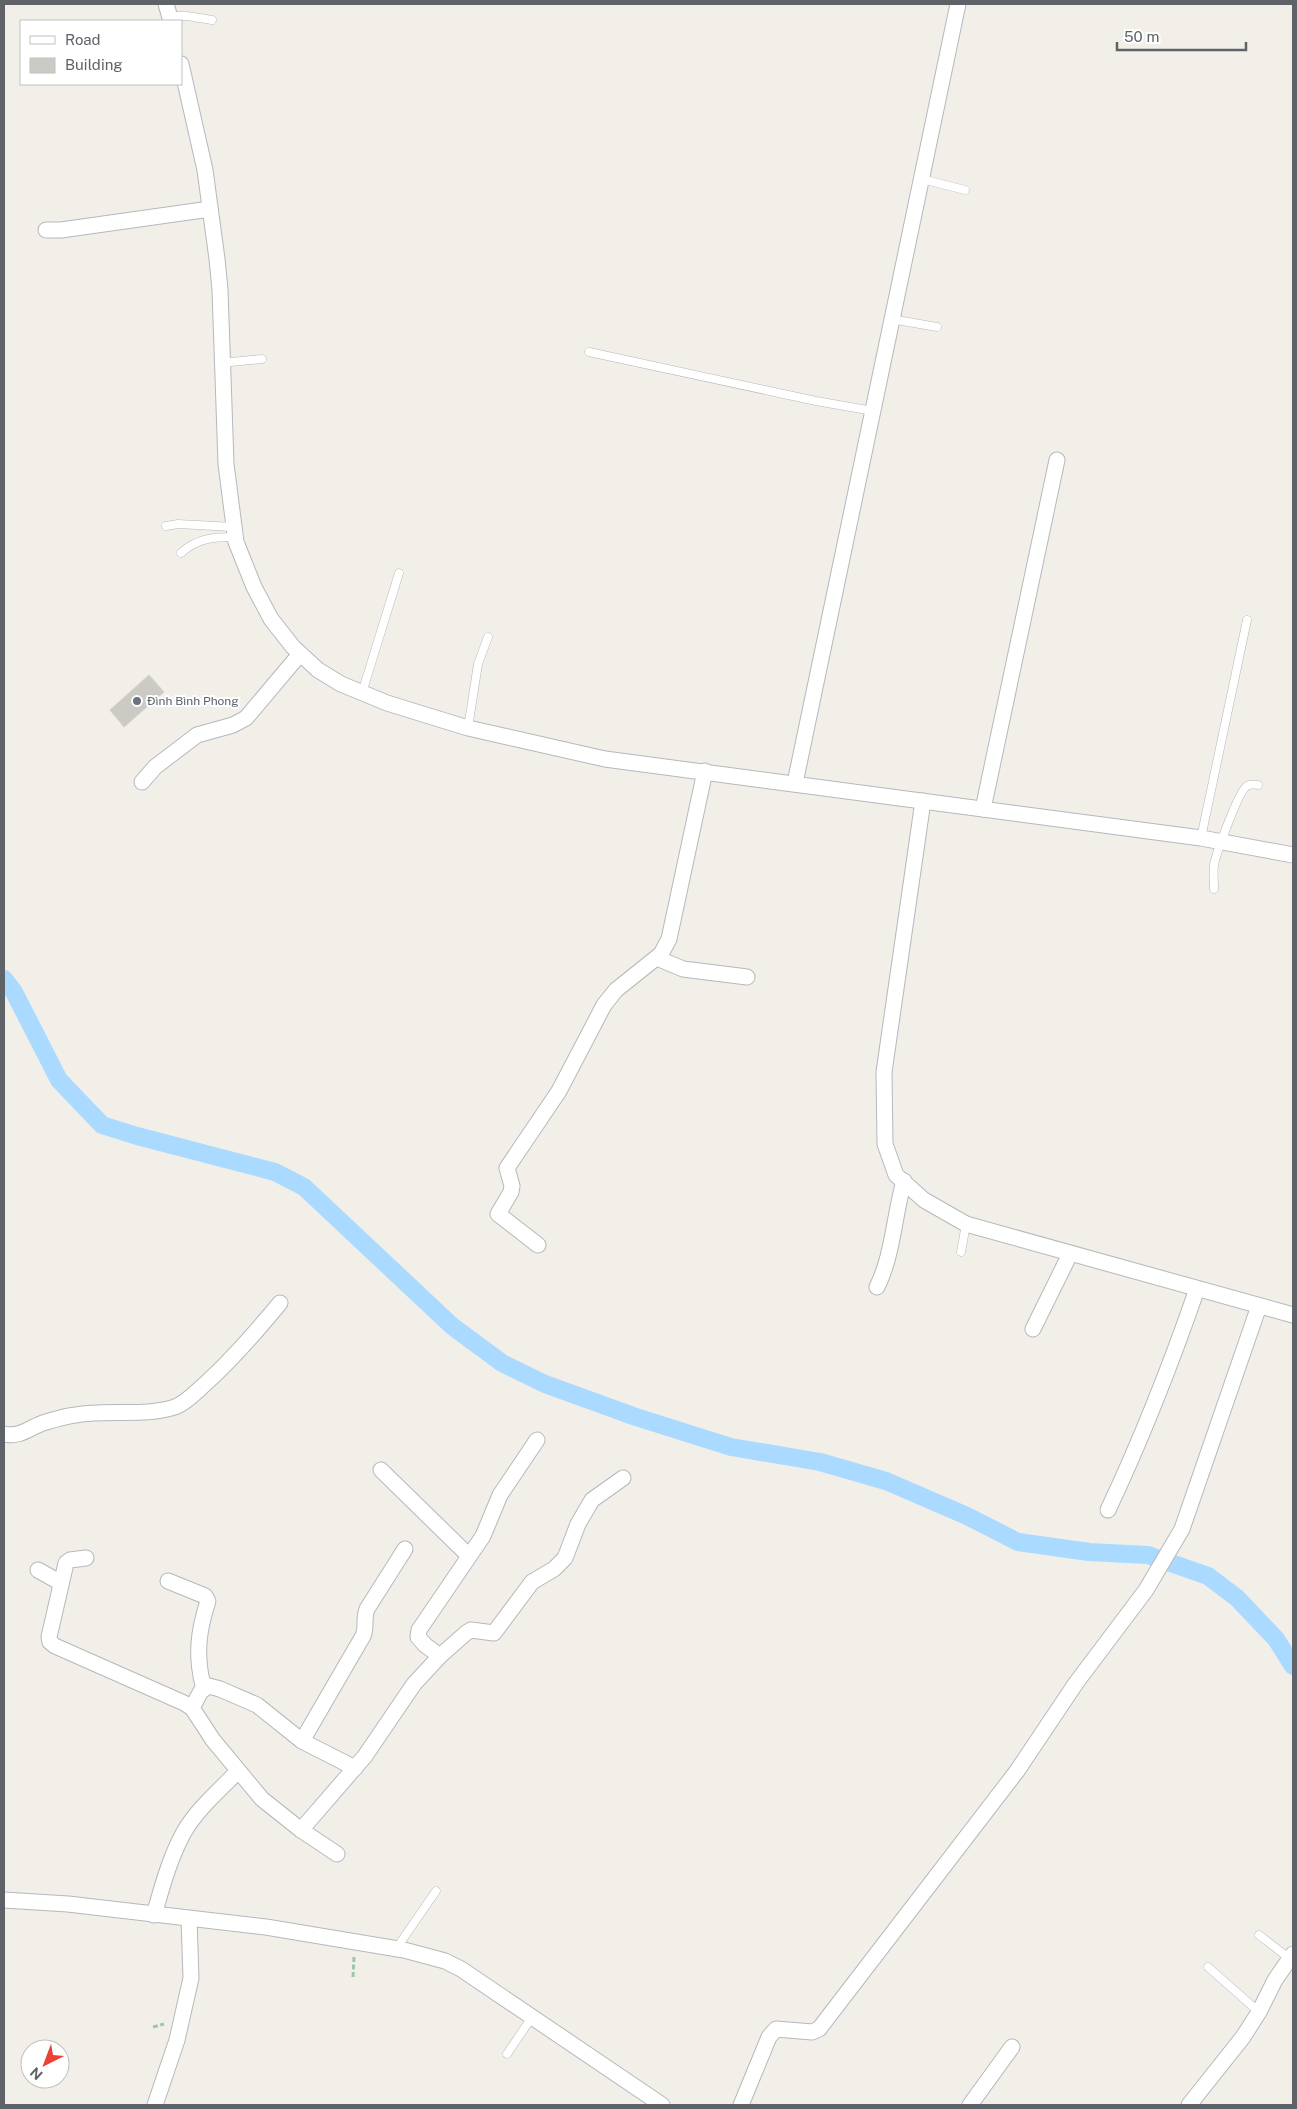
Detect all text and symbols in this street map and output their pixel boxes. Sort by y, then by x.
legend [20,20,182,85]
scale bar [1117,20,1246,52]
text: 50 m [1124,28,1159,45]
text: Road [65,31,101,48]
text: Building [65,56,123,73]
place label: Đình Bình Phong [147,694,239,708]
marker: Đình Bình Phong [131,695,143,707]
north arrow [20,2039,70,2089]
text: N [27,2064,46,2083]

